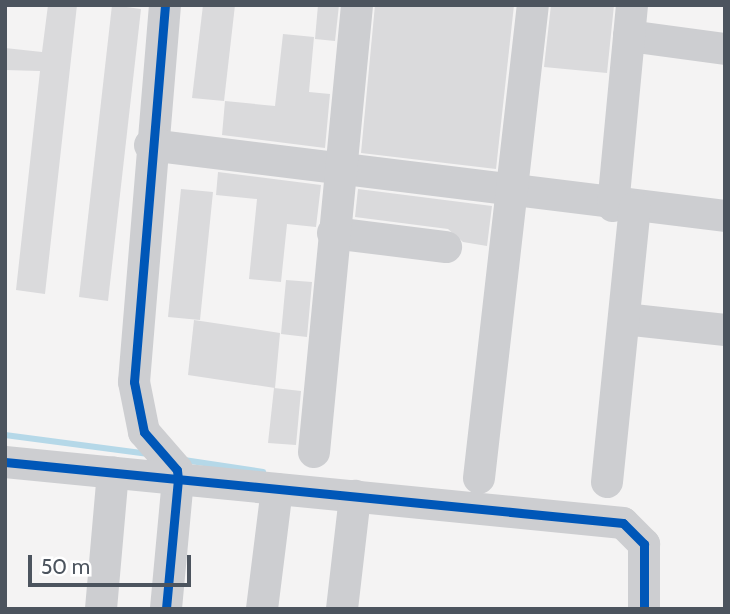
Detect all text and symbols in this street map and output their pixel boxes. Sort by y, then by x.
scale bar [32,540,194,584]
text: 50 m [41,554,90,579]

